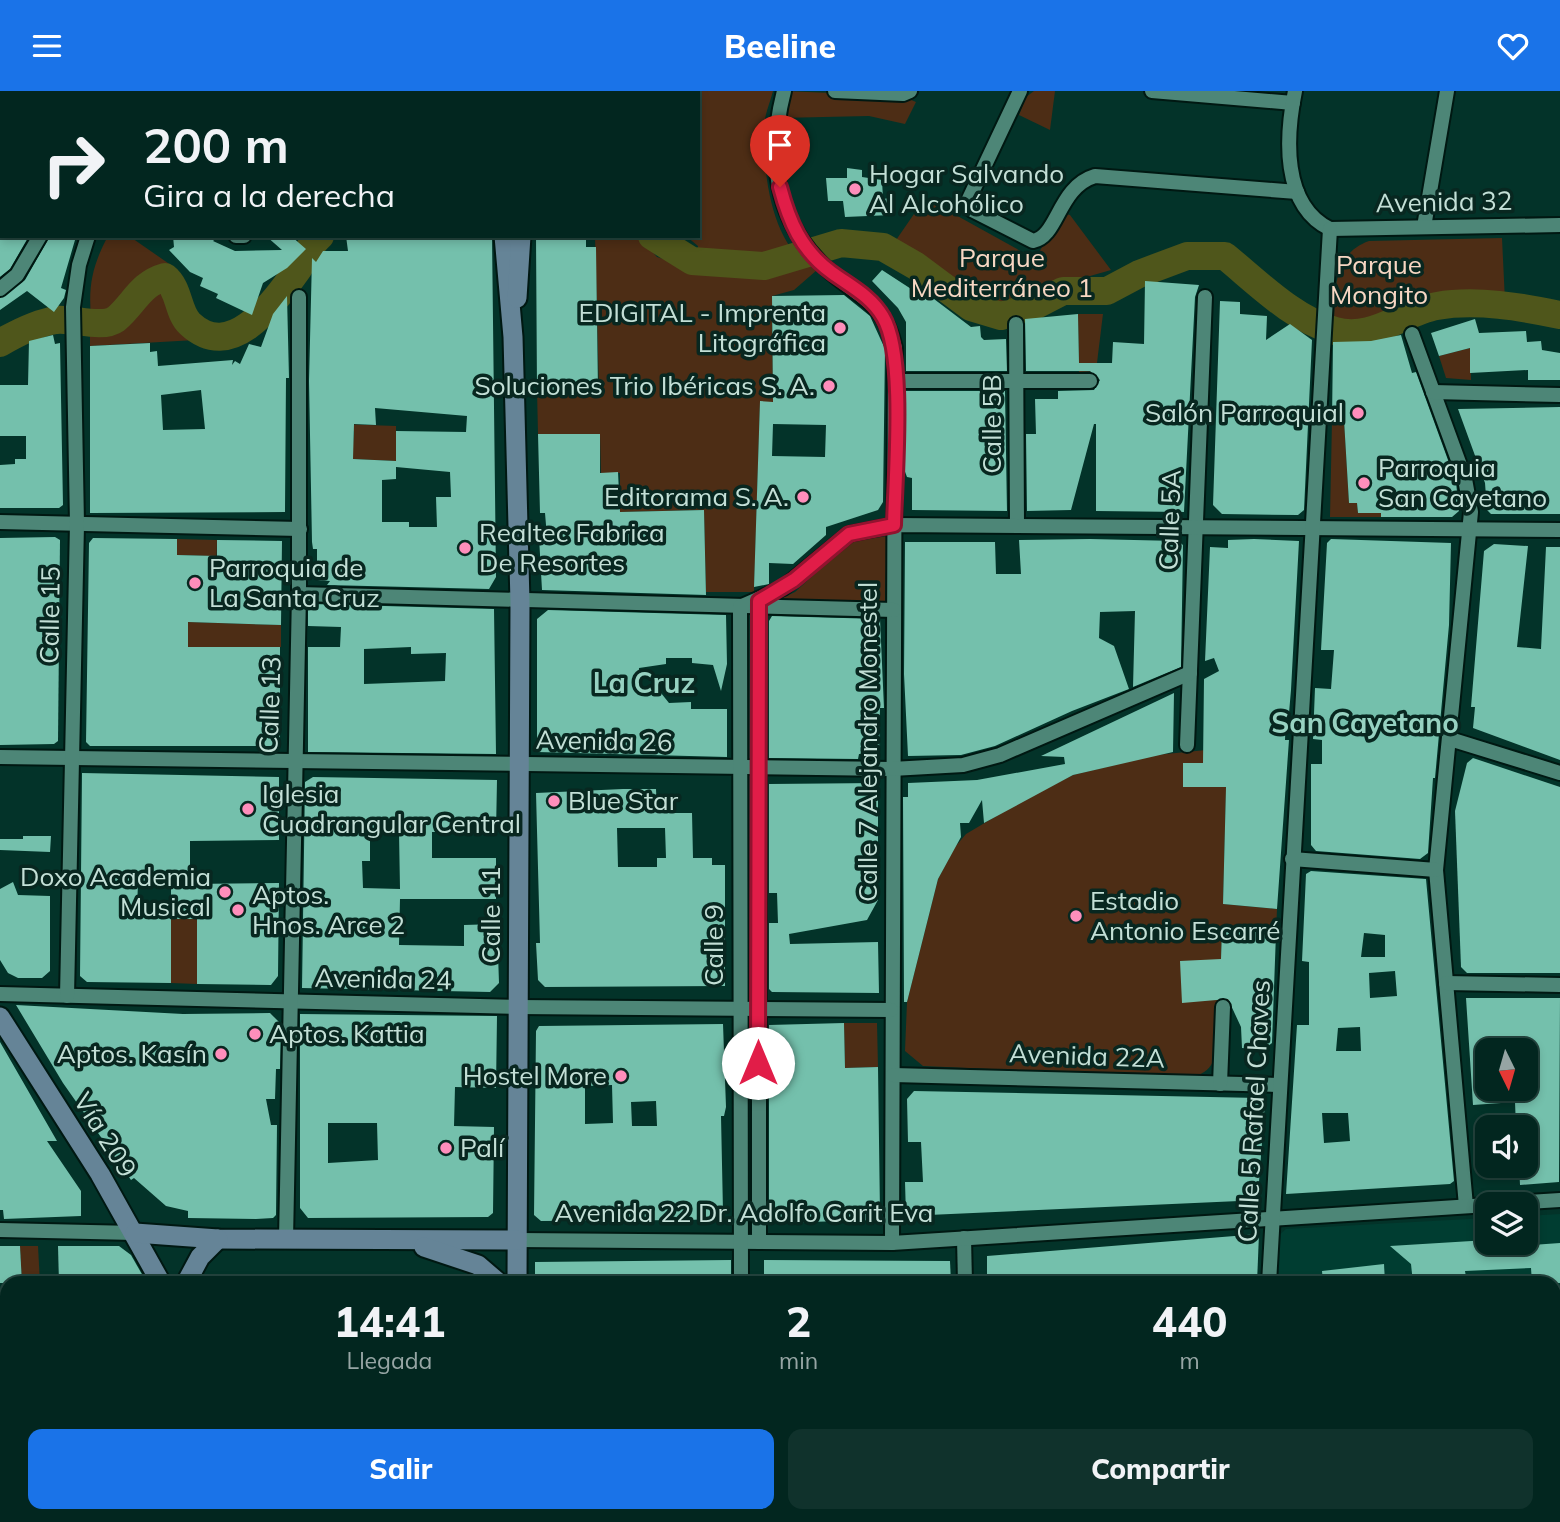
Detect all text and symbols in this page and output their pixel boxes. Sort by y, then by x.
text: Beeline [724,26,836,66]
icon: menu [28,27,66,65]
icon: heart [1494,27,1532,65]
text: 200 m [143,114,289,175]
pin [750,115,810,187]
icon: right [28,119,119,210]
icon: arrive [761,126,799,164]
place label: Hogar Salvando Al Alcohólico [869,157,1064,220]
text: Gira a la derecha [143,175,395,215]
marker: Hogar Salvando Al Alcohólico [847,181,863,197]
street label: Avenida 32 [1375,184,1513,219]
park label: Parque Mediterráneo 1 [911,241,1093,304]
park label: Parque Mongito [1330,248,1428,311]
place label: EDIGITAL - Imprenta Litográfica [579,296,826,359]
marker: EDIGITAL - Imprenta Litográfica [832,320,848,336]
place label: Soluciones Trio Ibéricas S. A. [474,369,815,402]
street label: Calle 5B [975,374,1008,474]
marker: Soluciones Trio Ibéricas S. A. [821,378,837,394]
place label: Salón Parroquial [1145,396,1344,429]
marker: Salón Parroquial [1350,405,1366,421]
place label: Parroquia San Cayetano [1378,451,1547,514]
street label: Calle 5A [1151,469,1188,571]
marker: Parroquia San Cayetano [1356,475,1372,491]
place label: Editorama S. A. [604,480,789,513]
marker: Editorama S. A. [795,489,811,505]
place label: Realtec Fabrica De Resortes [479,516,665,579]
marker: Realtec Fabrica De Resortes [457,540,473,556]
place label: Parroquia de La Santa Cruz [209,551,380,614]
street label: Calle 15 [32,566,67,664]
marker: Parroquia de La Santa Cruz [187,575,203,591]
street label: Calle 7 Alejandro Monestel [851,582,884,902]
street label: Calle 13 [251,656,288,754]
district label: La Cruz [593,665,695,700]
district label: San Cayetano [1271,705,1459,740]
street label: Avenida 26 [535,723,673,758]
place label: Iglesia Cuadrangular Central [262,777,521,840]
place label: Blue Star [568,784,679,817]
marker: Blue Star [546,793,562,809]
marker: Iglesia Cuadrangular Central [240,801,256,817]
place label: Doxo Academia Musical [20,860,211,923]
street label: Calle 11 [474,866,507,964]
place label: Aptos. Hnos. Arce 2 [252,878,405,941]
marker: Doxo Academia Musical [217,884,233,900]
place label: Estadio Antonio Escarré [1090,884,1280,947]
marker: Aptos. Hnos. Arce 2 [230,902,246,918]
street label: Calle 9 [697,904,730,986]
marker: Estadio Antonio Escarré [1068,908,1084,924]
street label: Avenida 24 [314,961,452,996]
street label: Calle 5 Rafael Chaves [1230,979,1277,1243]
place label: Aptos. Kattia [269,1017,425,1050]
marker: Aptos. Kattia [247,1026,263,1042]
position arrow [721,1026,795,1100]
street label: Avenida 22A [1009,1036,1165,1075]
place label: Aptos. Kasín [57,1037,207,1070]
north arrow [1475,1038,1538,1101]
map controls [1475,1038,1538,1255]
marker: Aptos. Kasín [213,1046,229,1062]
place label: Hostel More [463,1059,607,1092]
marker: Hostel More [613,1068,629,1084]
street label: Vía 209 [67,1086,144,1183]
button: sound [1475,1115,1538,1178]
place label: Palí [460,1131,506,1164]
marker: Palí [438,1140,454,1156]
button: layers [1475,1192,1538,1255]
street label: Avenida 22 Dr. Adolfo Carit Eva [555,1196,933,1229]
text: 14:41 [334,1295,445,1348]
text: 2 [786,1295,811,1348]
text: 440 [1152,1295,1227,1348]
text: Llegada [347,1346,432,1375]
text: min [779,1346,818,1375]
text: m [1179,1346,1200,1375]
button: Salir [28,1429,774,1509]
button: Compartir [788,1429,1533,1509]

